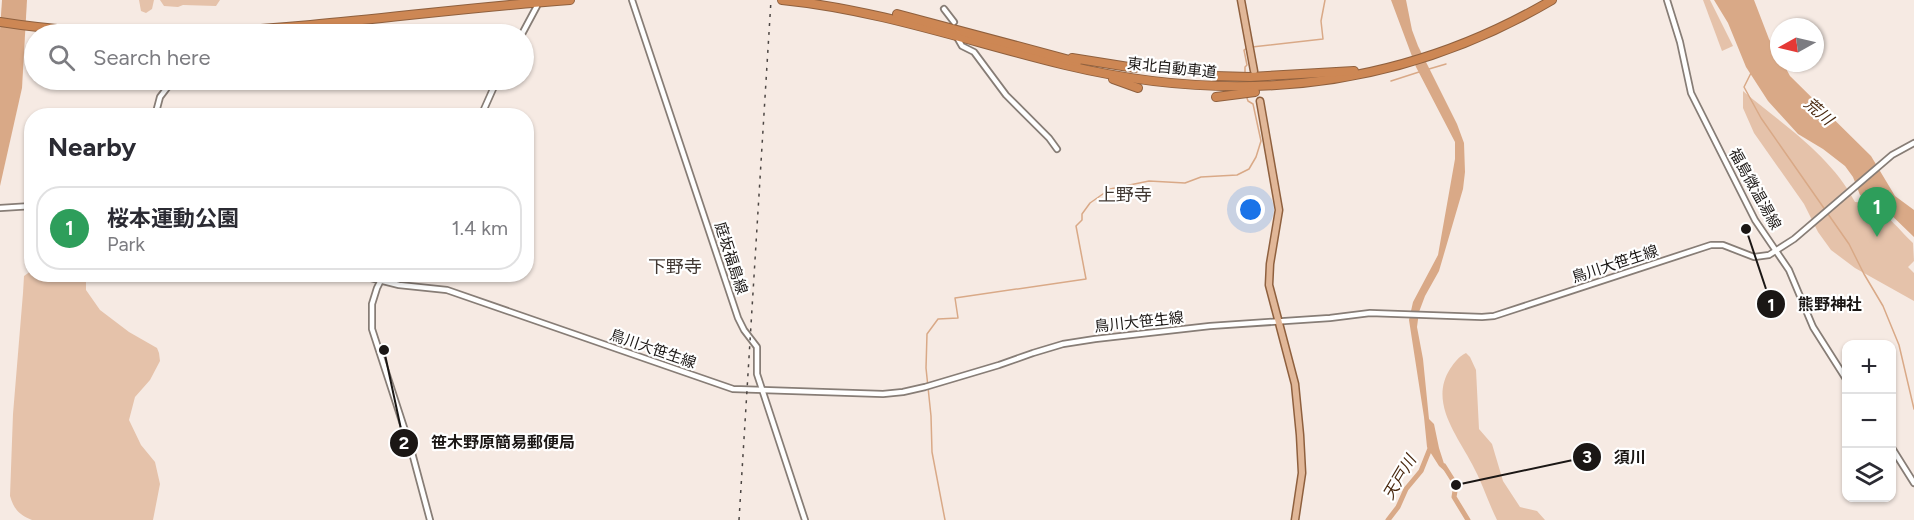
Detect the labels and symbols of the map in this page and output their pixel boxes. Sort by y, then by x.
north arrow [1770,18,1824,72]
street label: 東北自動車道 [1126,54,1218,82]
water label: 荒川 [1800,94,1838,130]
street label: 福島微温湯線 [1725,145,1785,233]
district label: 上野寺 [1098,184,1152,206]
pin: 1 [1858,188,1896,237]
your location [1236,195,1265,224]
street label: 庭坂福島線 [711,220,751,296]
street label: 鳥川大笹生線 [1569,242,1661,286]
district label: 下野寺 [648,256,702,278]
callout: 熊野神社 [1756,287,1874,321]
text: 1 [1767,294,1775,316]
text: 熊野神社 [1798,295,1862,314]
street label: 鳥川大笹生線 [1093,308,1185,336]
street label: 鳥川大笹生線 [608,326,698,372]
callout: 笹木野原簡易郵便局 [389,426,587,460]
text: 2 [399,432,409,454]
text: 笹木野原簡易郵便局 [431,433,575,452]
callout: 須川 [1572,440,1658,474]
text: 3 [1582,446,1592,468]
text: 須川 [1614,448,1646,467]
water label: 天戸川 [1379,450,1421,503]

